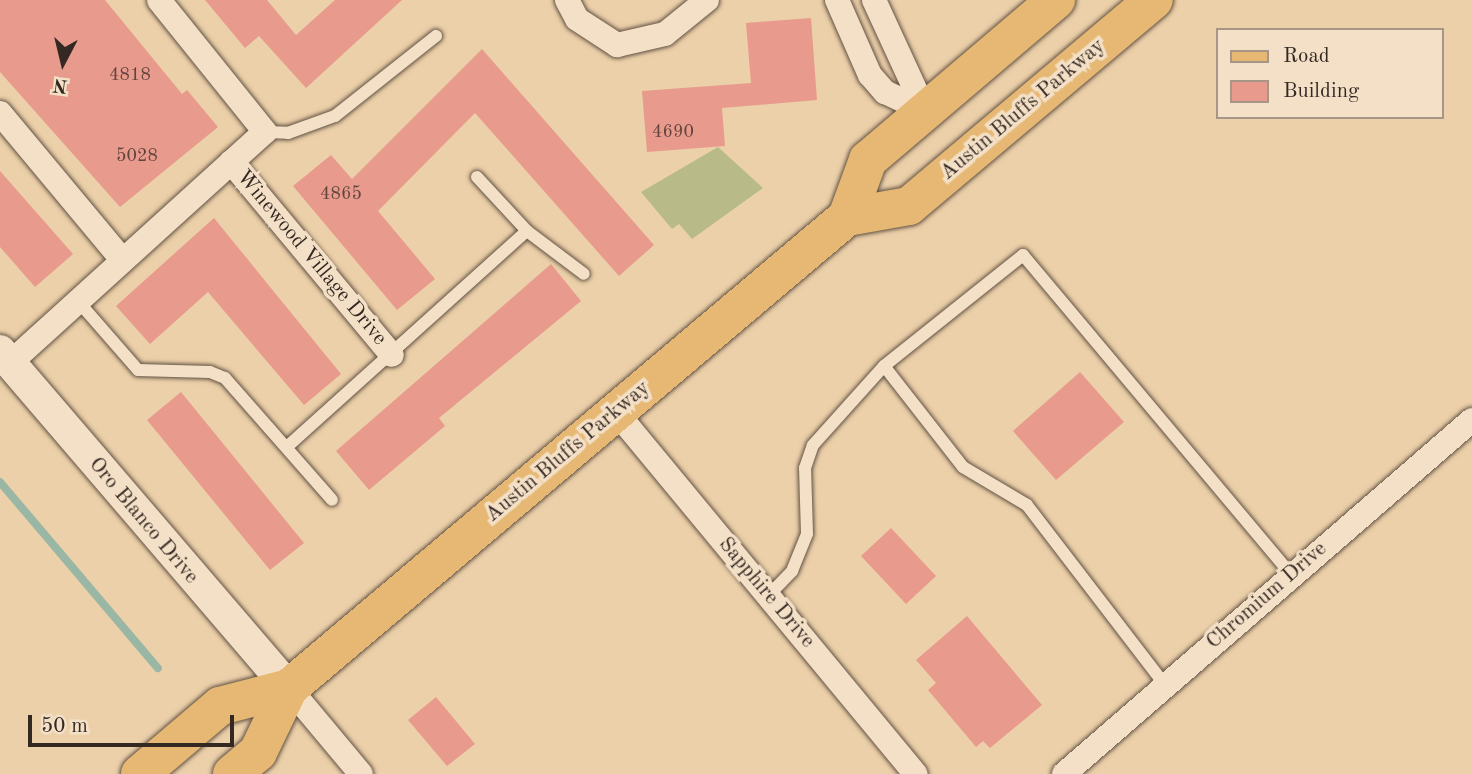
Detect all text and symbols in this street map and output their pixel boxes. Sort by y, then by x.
north arrow [28,28,98,98]
legend [1216,28,1444,119]
street label: Austin Bluffs Parkway [936,34,1110,186]
text: Road [1283,46,1330,67]
house number: 4818 [109,64,151,86]
text: N [52,74,69,95]
text: Building [1283,81,1359,102]
house number: 4690 [652,121,694,143]
house number: 5028 [116,145,158,167]
street label: Winewood Village Drive [230,165,392,351]
house number: 4865 [320,183,362,205]
street label: Austin Bluffs Parkway [481,376,655,528]
street label: Oro Blanco Drive [83,453,203,589]
street label: Sapphire Drive [712,532,820,654]
street label: Chromium Drive [1202,537,1332,655]
scale bar [32,700,238,744]
text: 50 m [41,716,88,737]

